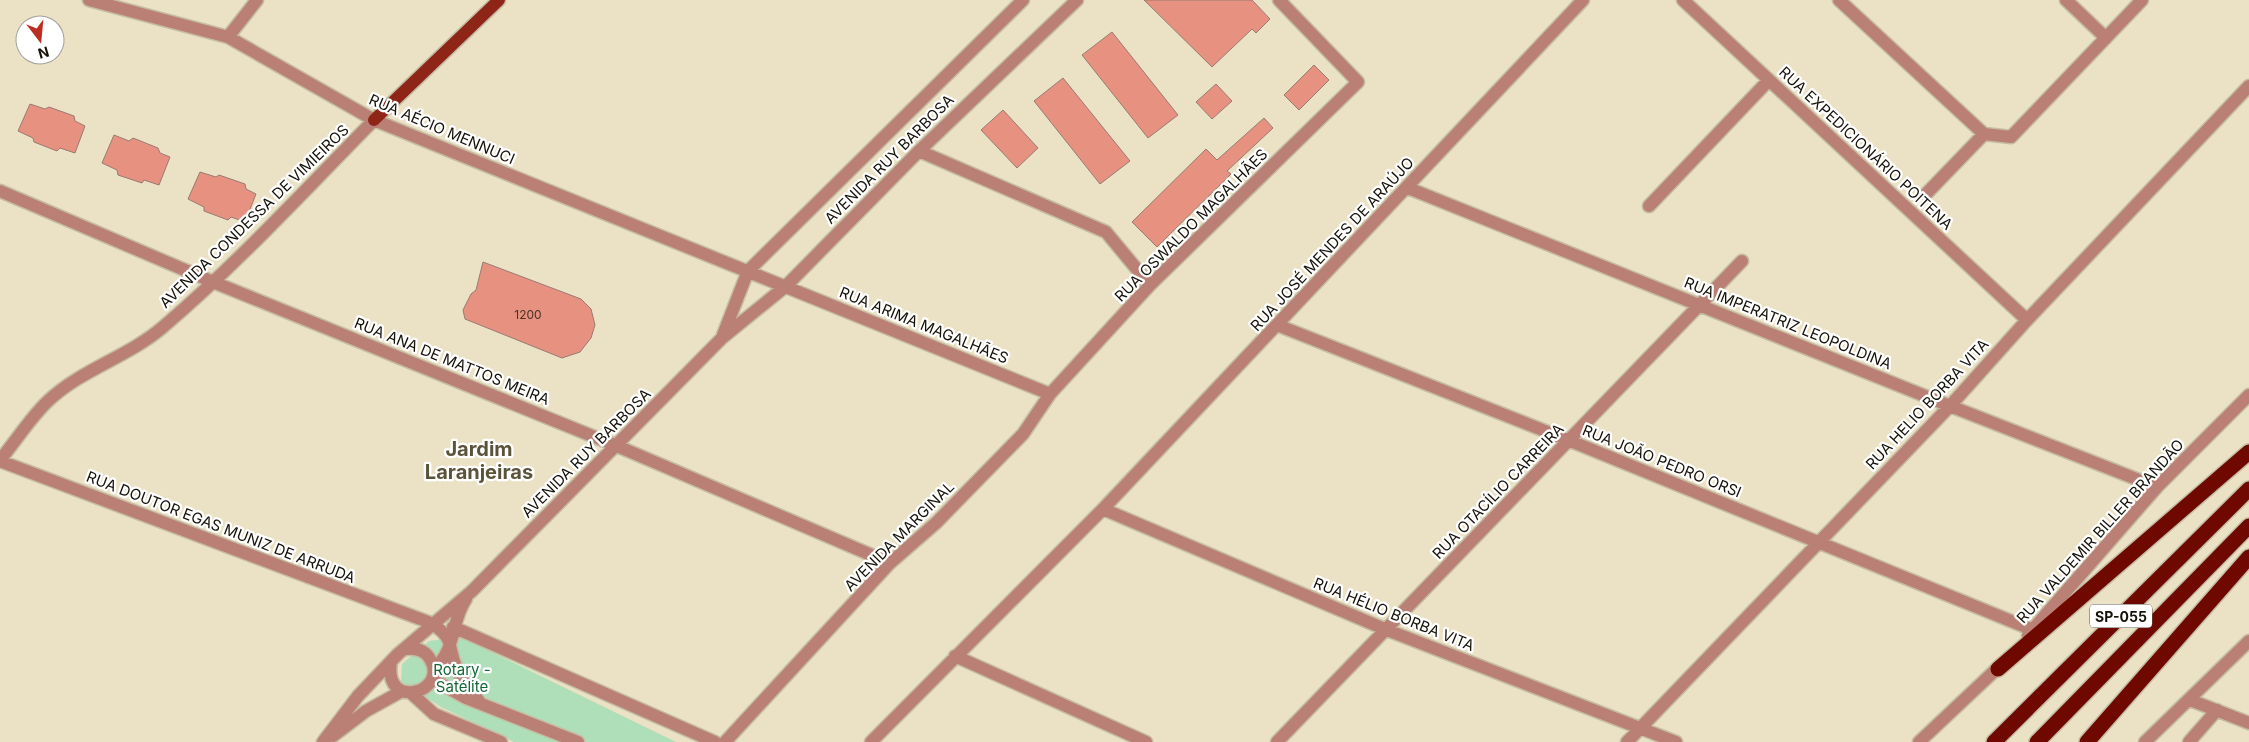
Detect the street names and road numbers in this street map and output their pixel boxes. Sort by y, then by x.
street label: RUA EXPEDICIONÁRIO POITENA [1775,62,1957,234]
street label: RUA AÉCIO MENNUCI [366,90,518,168]
street label: AVENIDA RUY BARBOSA [820,90,958,228]
street label: AVENIDA CONDESSA DE VIMIEIROS [155,120,353,312]
street label: RUA OSWALDO MAGALHÃES [1111,145,1271,305]
street label: RUA JOSÉ MENDES DE ARAÚJO [1246,153,1418,335]
street label: RUA IMPERATRIZ LEOPOLDINA [1682,273,1894,373]
street label: RUA ARIMA MAGALHÃES [837,282,1011,368]
street label: RUA ANA DE MATTOS MEIRA [352,313,552,409]
street label: RUA HELIO BORBA VITA [1861,335,1993,473]
street label: AVENIDA RUY BARBOSA [517,384,655,522]
street label: RUA OTACÍLIO CARREIRA [1428,419,1568,563]
street label: RUA JOÃO PEDRO ORSI [1580,420,1744,502]
street label: RUA VALDEMIR BILLER BRANDÃO [2012,435,2188,627]
street label: RUA DOUTOR EGAS MUNIZ DE ARRUDA [84,467,358,587]
street label: AVENIDA MARGINAL [840,477,958,595]
street label: RUA HÉLIO BORBA VITA [1311,573,1477,655]
road number: SP-055 [2090,604,2152,628]

